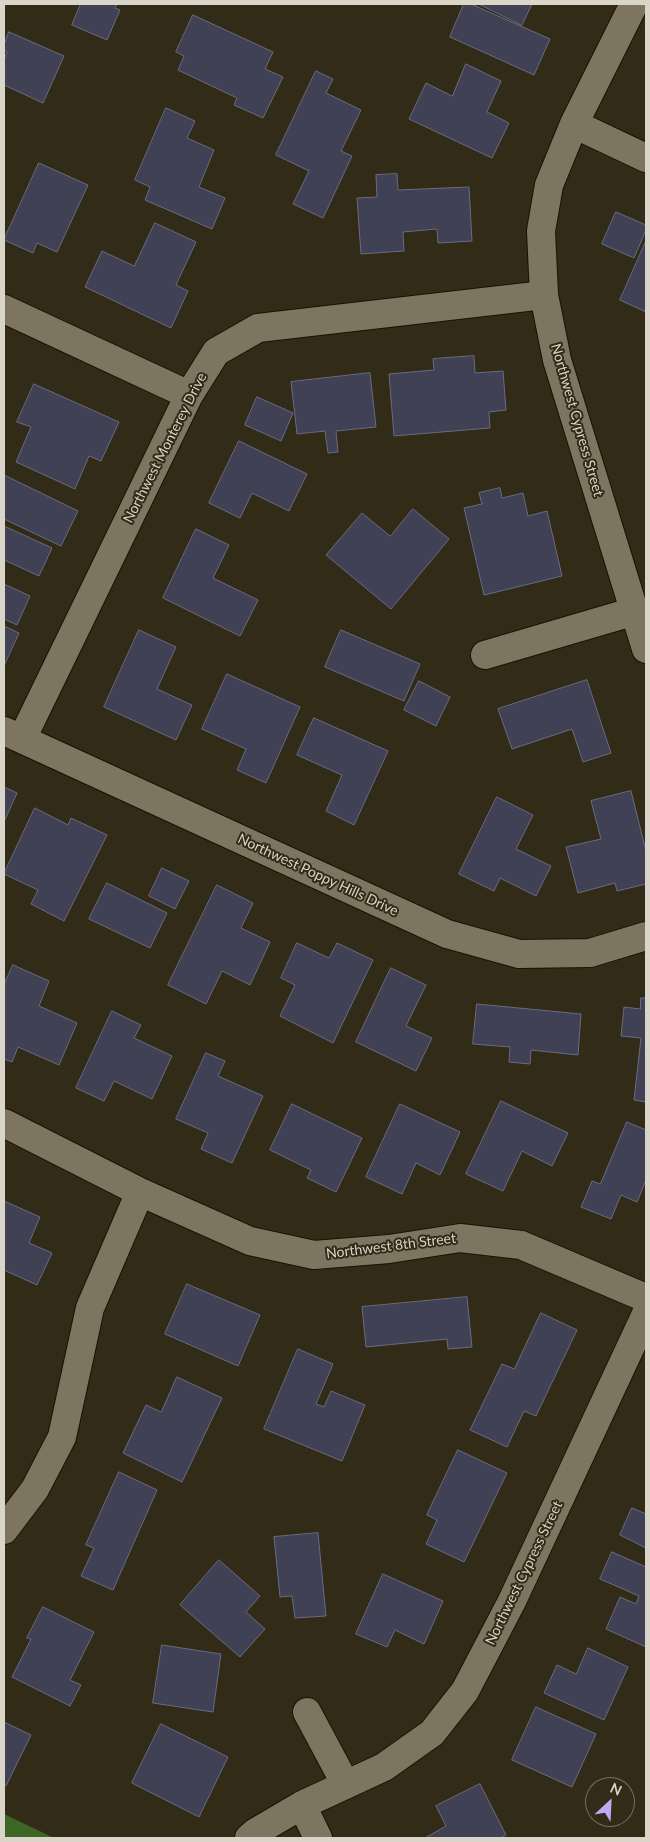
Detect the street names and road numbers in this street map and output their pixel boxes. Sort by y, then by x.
street label: Northwest Cypress Street [547,342,607,498]
street label: Northwest Monterey Drive [120,370,210,526]
street label: Northwest Poppy Hills Drive [235,830,401,920]
street label: Northwest 8th Street [325,1230,457,1262]
street label: Northwest Cypress Street [482,1498,566,1648]

